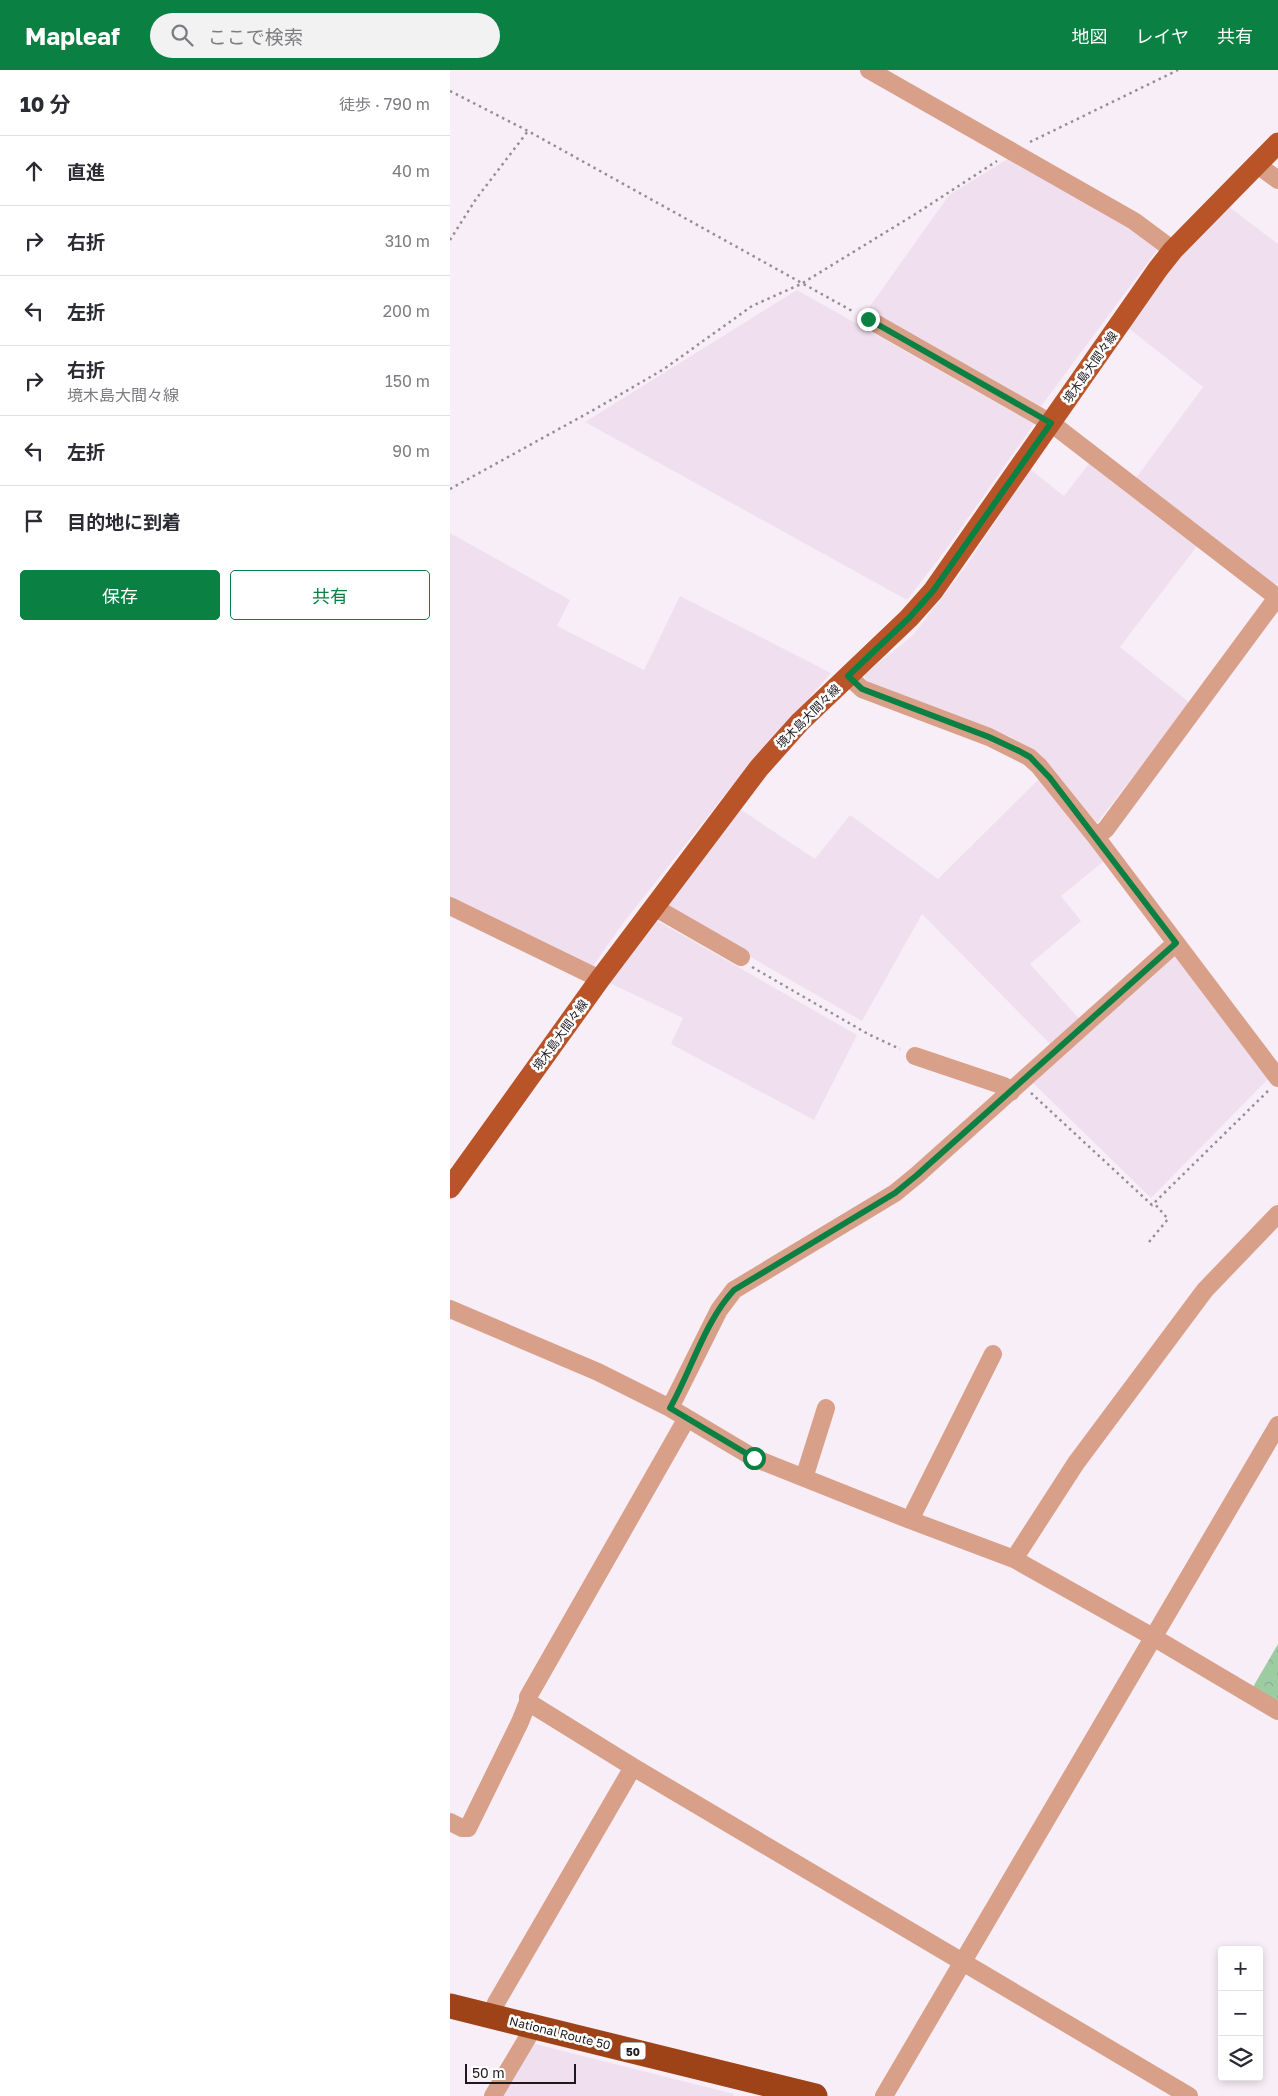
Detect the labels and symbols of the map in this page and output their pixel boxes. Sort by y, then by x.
route end [857,308,880,331]
street label: 境木島大間々線 [1060,328,1120,406]
street label: 境木島大間々線 [773,681,843,751]
street label: 境木島大間々線 [529,997,591,1073]
route start [743,1447,766,1470]
street label: National Route 50 [508,2013,612,2053]
road number: 50 [620,2042,646,2060]
scale bar [465,2061,576,2084]

